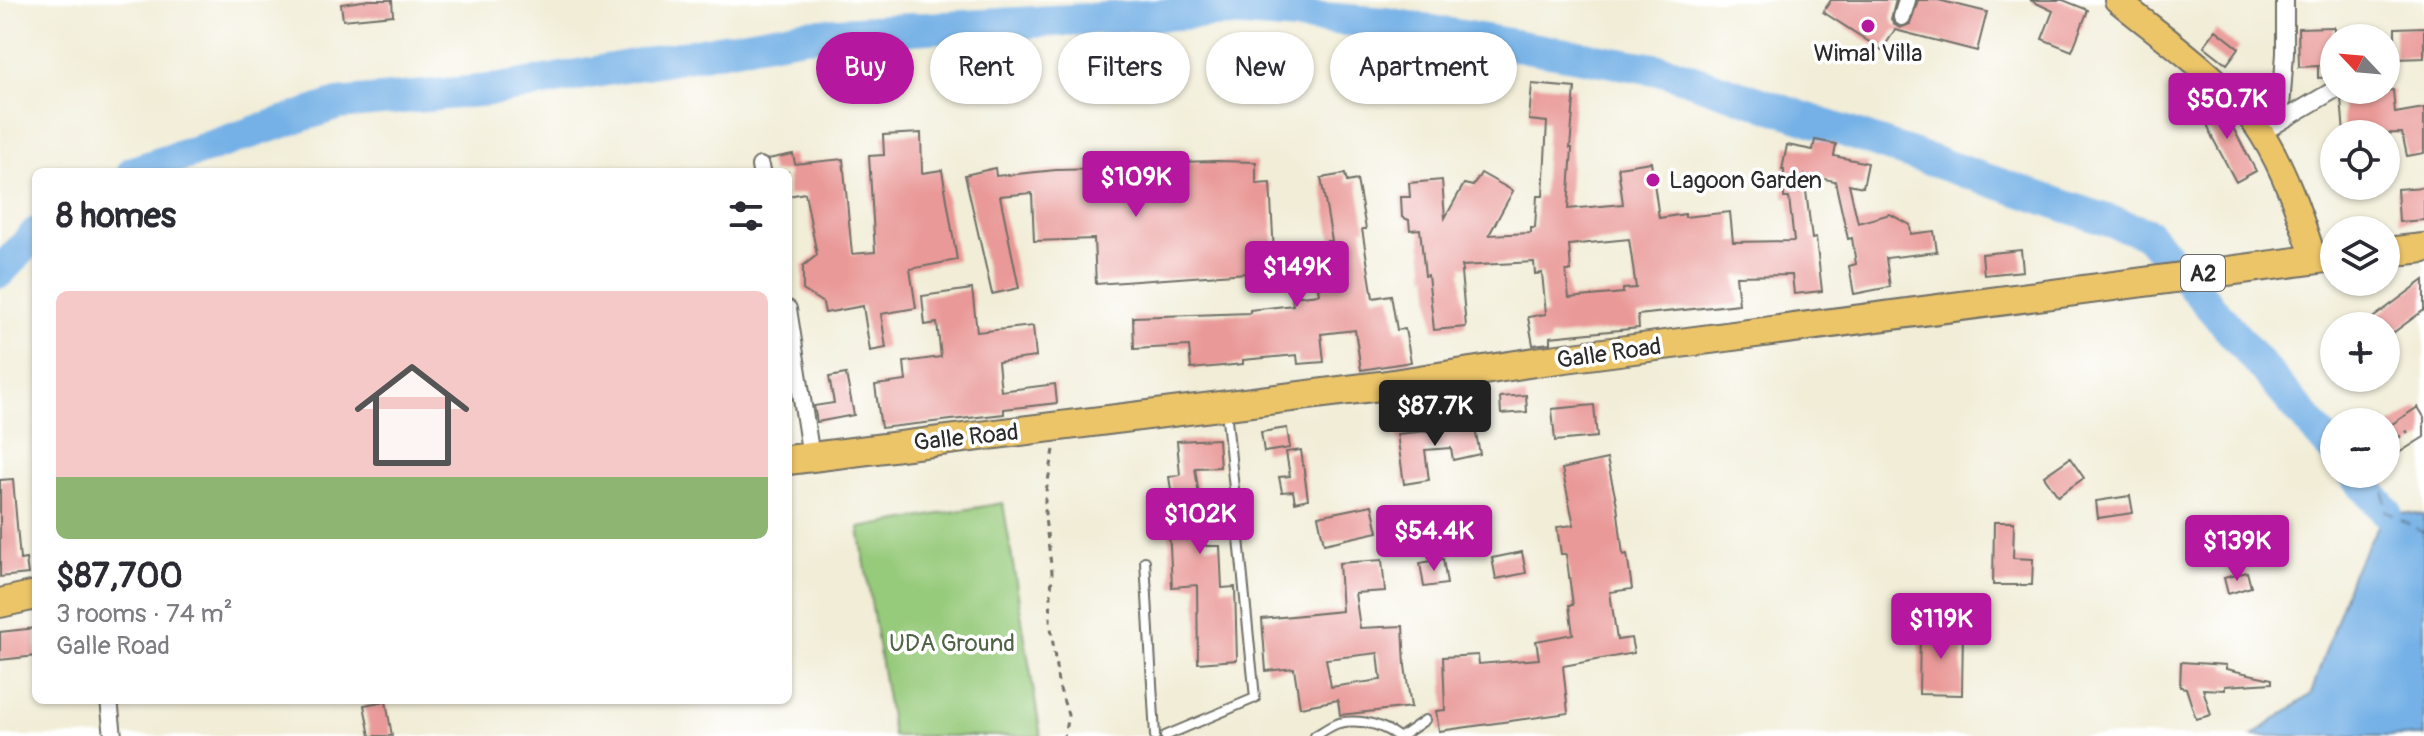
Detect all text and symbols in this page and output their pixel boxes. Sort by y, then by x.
marker: Wimal Villa [1859,17,1877,35]
north arrow [2320,24,2400,104]
map controls [2320,24,2400,488]
chip: Buy [816,32,914,104]
chip: Rent [930,32,1042,104]
chip: Filters [1058,32,1190,104]
chip: New [1206,32,1314,104]
chip: Apartment [1330,32,1517,104]
place label: Wimal Villa [1814,39,1922,68]
pin: $50.7K [2162,73,2292,141]
text: $50.7K [2186,83,2268,115]
button: locate [2320,120,2400,200]
pin: $109K [1080,151,1192,219]
text: $109K [1100,161,1172,193]
place label: Lagoon Garden [1669,166,1822,195]
marker: Lagoon Garden [1644,171,1662,189]
icon: filters [724,194,768,238]
text: 8 homes [56,195,176,238]
button: layers [2320,216,2400,296]
pin: $149K [1241,241,1353,309]
text: $149K [1263,251,1331,283]
road number: A2 [2181,255,2225,291]
button: + [2320,312,2400,392]
street label: Galle Road [1555,332,1663,375]
icon: home [340,343,484,487]
pin: $87.7K [1370,380,1500,448]
text: $87.7K [1397,390,1473,422]
button: − [2320,408,2400,488]
street label: Galle Road [912,418,1020,457]
pin: $102K [1144,488,1256,556]
text: $102K [1164,498,1236,530]
pin: $54.4K [1369,505,1499,573]
text: $54.4K [1394,515,1474,547]
pin: $139K [2181,515,2293,583]
text: $139K [2203,525,2271,557]
text: $87,700 [56,555,183,598]
pin: $119K [1885,593,1997,661]
text: 3 rooms · 74 m² [56,598,233,630]
text: $119K [1909,603,1973,635]
park label: UDA Ground [889,629,1015,658]
text: Galle Road [56,630,170,662]

